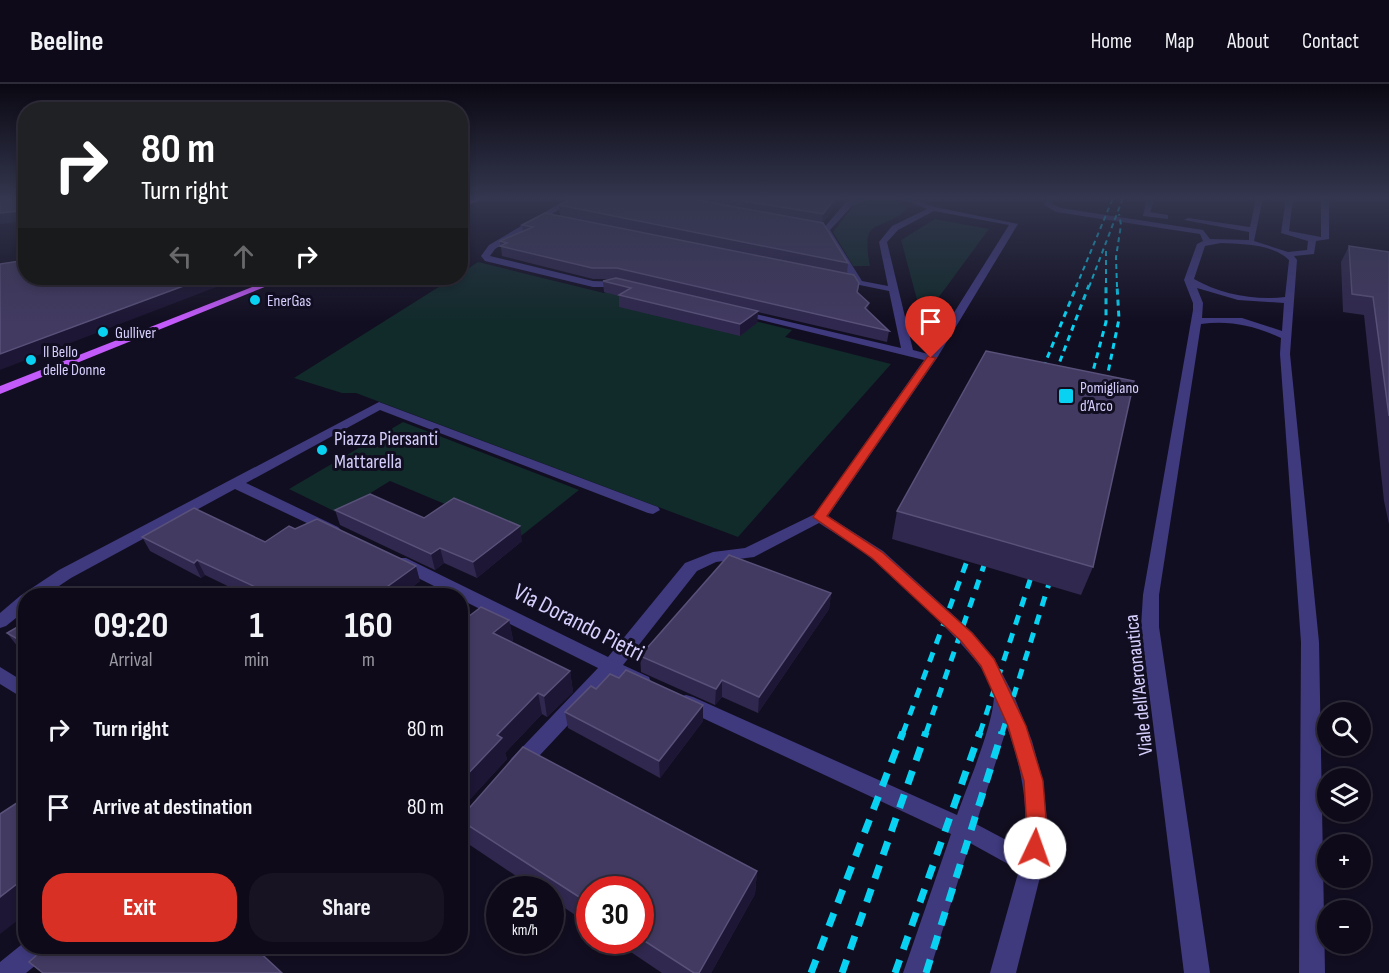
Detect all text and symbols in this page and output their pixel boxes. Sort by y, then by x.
text: Beeline [30,25,103,58]
text: Home [1091,29,1132,54]
text: Map [1165,29,1194,54]
text: About [1227,29,1269,54]
text: Contact [1302,29,1359,54]
text: 80 m [141,124,215,175]
icon: right [42,126,120,204]
text: Turn right [141,175,228,207]
icon: left [164,240,197,273]
icon: ahead [227,240,260,273]
icon: right [290,240,323,273]
place label: EnerGas [267,292,312,311]
marker: EnerGas [248,293,262,307]
pin [905,296,956,358]
icon: arrive [914,305,947,338]
place label: Gulliver [115,324,156,343]
marker: Gulliver [96,325,110,339]
place label: Il Bello delle Donne [43,343,106,380]
marker: Il Bello delle Donne [24,353,38,367]
place label: Pomigliano d’Arco [1080,379,1139,416]
marker: Pomigliano d’Arco [1057,387,1075,405]
place label: Piazza Piersanti Mattarella [334,427,438,474]
marker: Piazza Piersanti Mattarella [315,443,329,457]
street label: Via Dorando Pietri [509,577,649,668]
text: 09:20 [93,605,169,648]
text: 1 [249,605,264,648]
text: 160 [344,605,393,648]
street label: Viale dell’Aeronautica [1120,613,1158,757]
text: Arrival [109,648,152,672]
text: min [244,648,269,672]
text: m [362,648,375,672]
map controls [1317,702,1371,954]
button: search [1317,702,1371,756]
icon: right [42,713,75,746]
text: Turn right [93,716,169,743]
text: 80 m [407,716,444,743]
button: layers [1317,768,1371,822]
icon: arrive [42,791,75,824]
text: Arrive at destination [93,794,252,821]
text: 80 m [407,794,444,821]
position arrow [1003,816,1067,880]
button: + [1317,834,1371,888]
button: Exit [42,873,237,942]
button: Share [249,873,444,942]
speed limit sign: 30 [576,876,654,954]
text: 25 [512,890,538,926]
button: − [1317,900,1371,954]
text: km/h [512,921,538,940]

